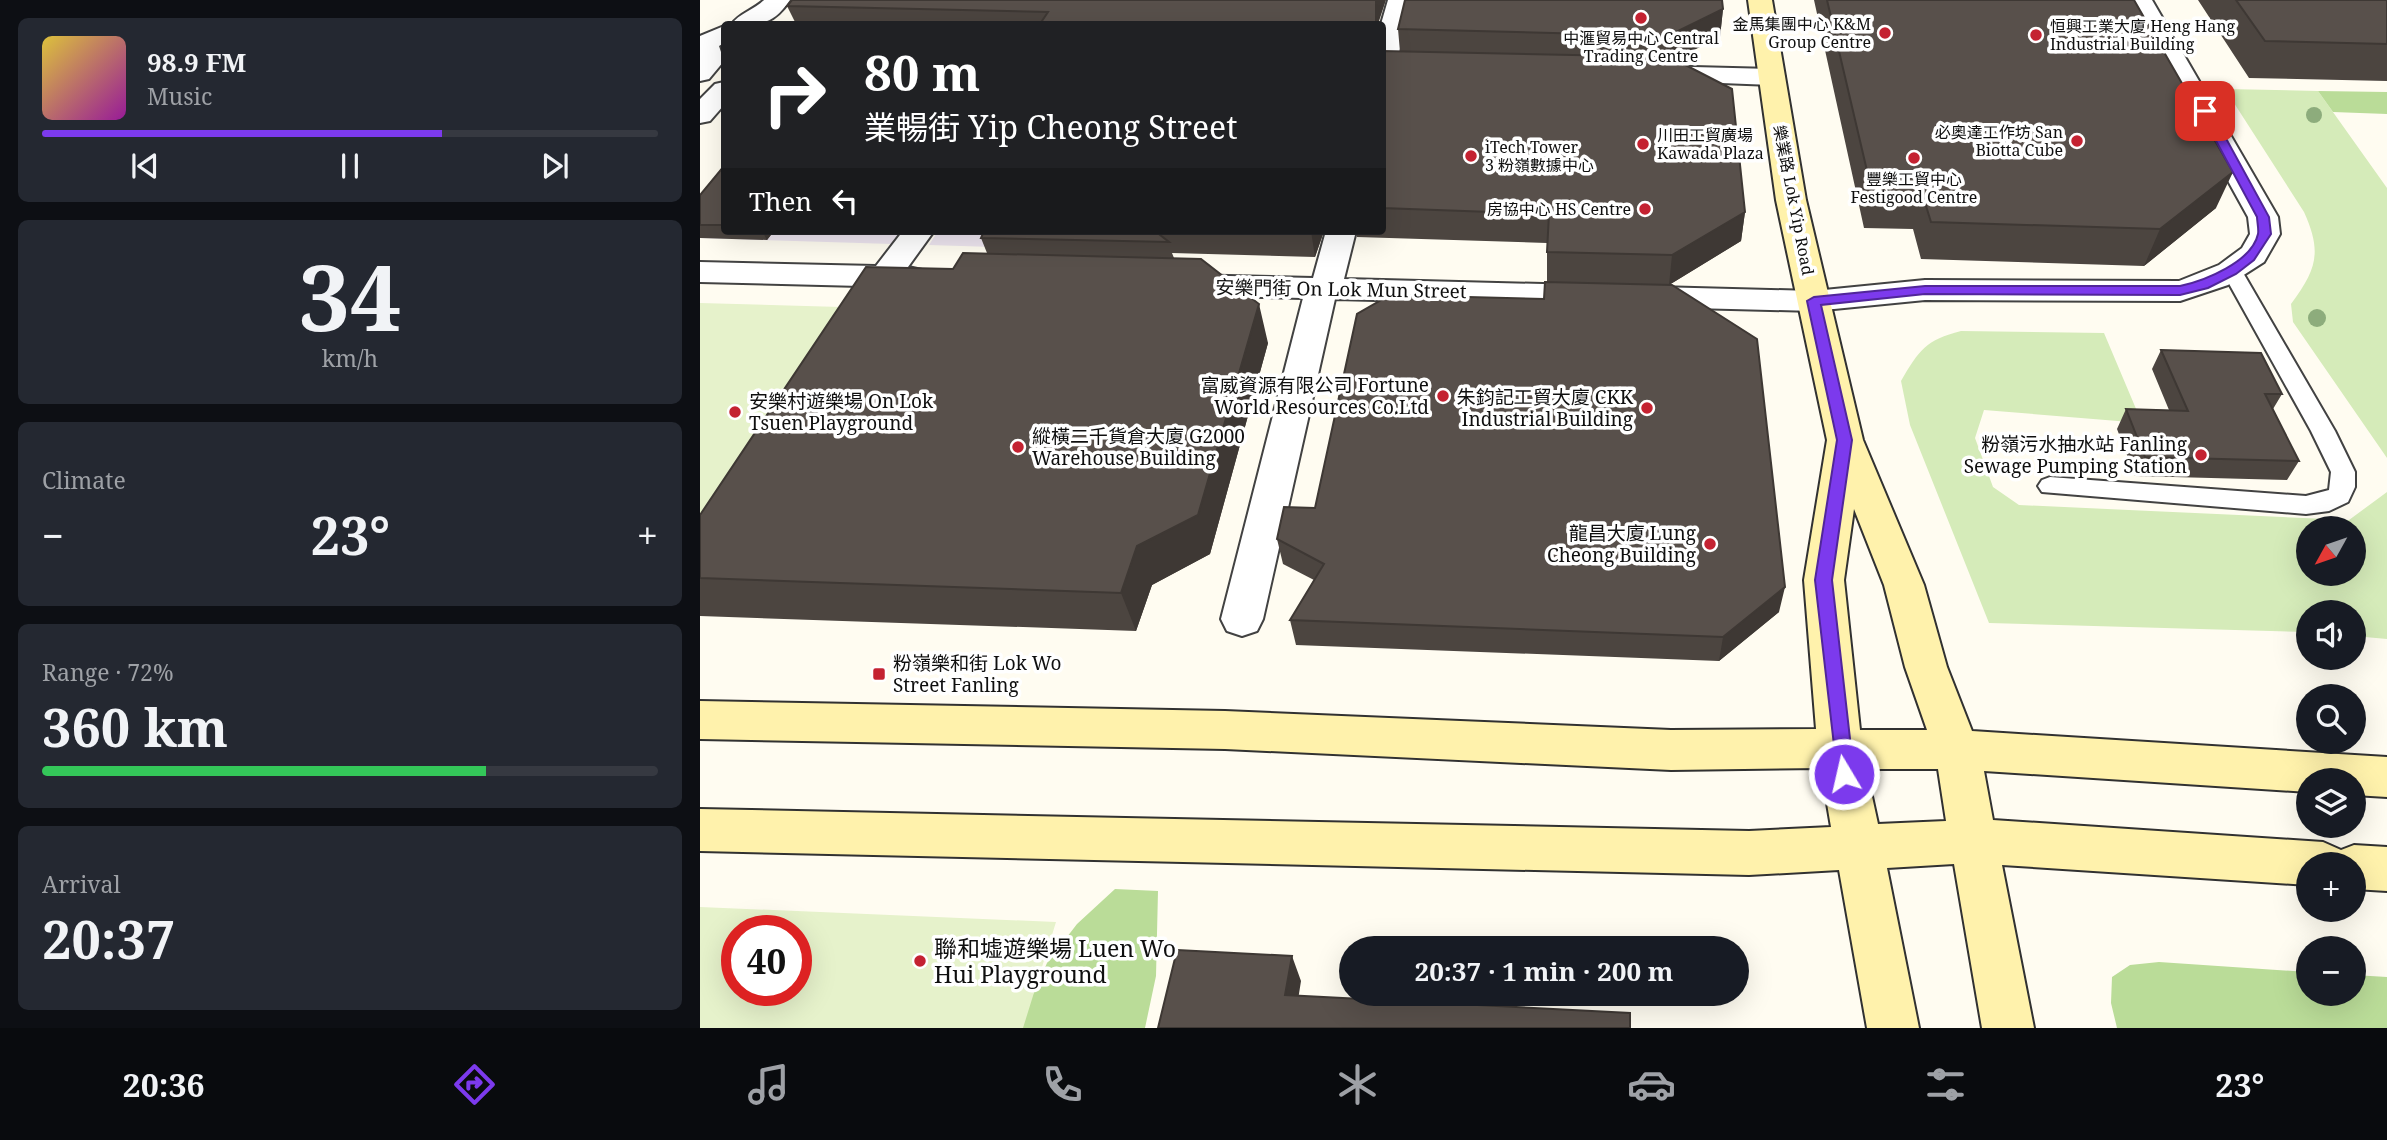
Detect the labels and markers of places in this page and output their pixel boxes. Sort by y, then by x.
marker: 中滙貿易中心 Central Trading Centre [1633,10,1649,26]
place label: 金馬集團中心 K&M Group Centre [1733,13,1871,53]
place label: 恒興工業大廈 Heng Hang Industrial Building [2050,15,2236,55]
marker: 金馬集團中心 K&M Group Centre [1877,25,1893,41]
place label: 中滙貿易中心 Central Trading Centre [1563,27,1719,67]
marker: 恒興工業大廈 Heng Hang Industrial Building [2028,27,2044,43]
pin [2175,81,2235,141]
place label: 必奧達工作坊 San Biotta Cube [1935,121,2063,161]
place label: 川田工貿廣場 Kawada Plaza [1657,124,1764,164]
marker: 必奧達工作坊 San Biotta Cube [2069,133,2085,149]
place label: iTech Tower 3 粉嶺數據中心 [1485,136,1594,176]
marker: 川田工貿廣場 Kawada Plaza [1635,136,1651,152]
marker: iTech Tower 3 粉嶺數據中心 [1463,148,1479,164]
marker: 豐樂工貿中心 Festigood Centre [1906,150,1922,166]
place label: 豐樂工貿中心 Festigood Centre [1851,168,1977,208]
place label: 房協中心 HS Centre [1487,198,1631,220]
marker: 房協中心 HS Centre [1637,201,1653,217]
place label: 富威資源有限公司 Fortune World Resources Co.Ltd [1201,372,1429,420]
place label: 朱鈞記工貿大廈 CKK Industrial Building [1457,384,1634,432]
place label: 安樂村遊樂場 On Lok Tsuen Playground [749,388,934,436]
marker: 富威資源有限公司 Fortune World Resources Co.Ltd [1435,388,1451,404]
marker: 朱鈞記工貿大廈 CKK Industrial Building [1639,400,1655,416]
marker: 安樂村遊樂場 On Lok Tsuen Playground [727,404,743,420]
place label: 縱橫二千貨倉大廈 G2000 Warehouse Building [1032,423,1245,471]
place label: 粉嶺污水抽水站 Fanling Sewage Pumping Station [1964,431,2187,479]
marker: 縱橫二千貨倉大廈 G2000 Warehouse Building [1010,439,1026,455]
marker: 粉嶺污水抽水站 Fanling Sewage Pumping Station [2193,447,2209,463]
place label: 龍昌大廈 Lung Cheong Building [1547,520,1696,568]
marker: 龍昌大廈 Lung Cheong Building [1702,536,1718,552]
place label: 粉嶺樂和街 Lok Wo Street Fanling [893,650,1062,698]
marker: 粉嶺樂和街 Lok Wo Street Fanling [871,666,887,682]
place label: 聯和墟遊樂場 Luen Wo Hui Playground [934,932,1176,990]
marker: 聯和墟遊樂場 Luen Wo Hui Playground [912,953,928,969]

